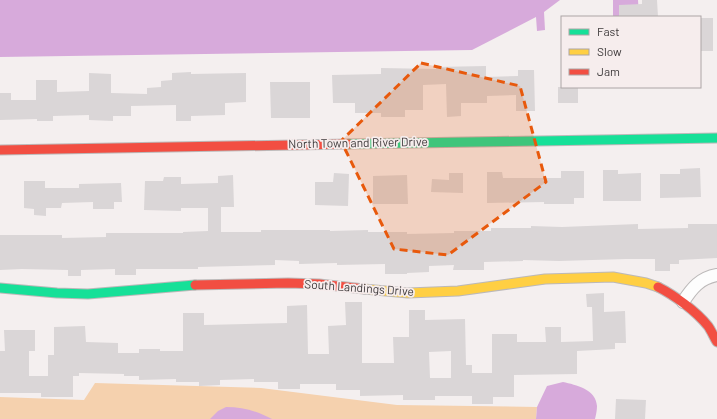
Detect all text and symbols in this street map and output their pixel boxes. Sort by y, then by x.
legend [561,16,701,88]
text: Fast [597,24,620,38]
text: Slow [597,44,622,58]
text: Jam [597,64,620,78]
street label: North Town and River Drive [288,134,428,150]
street label: South Landings Drive [304,276,414,298]

